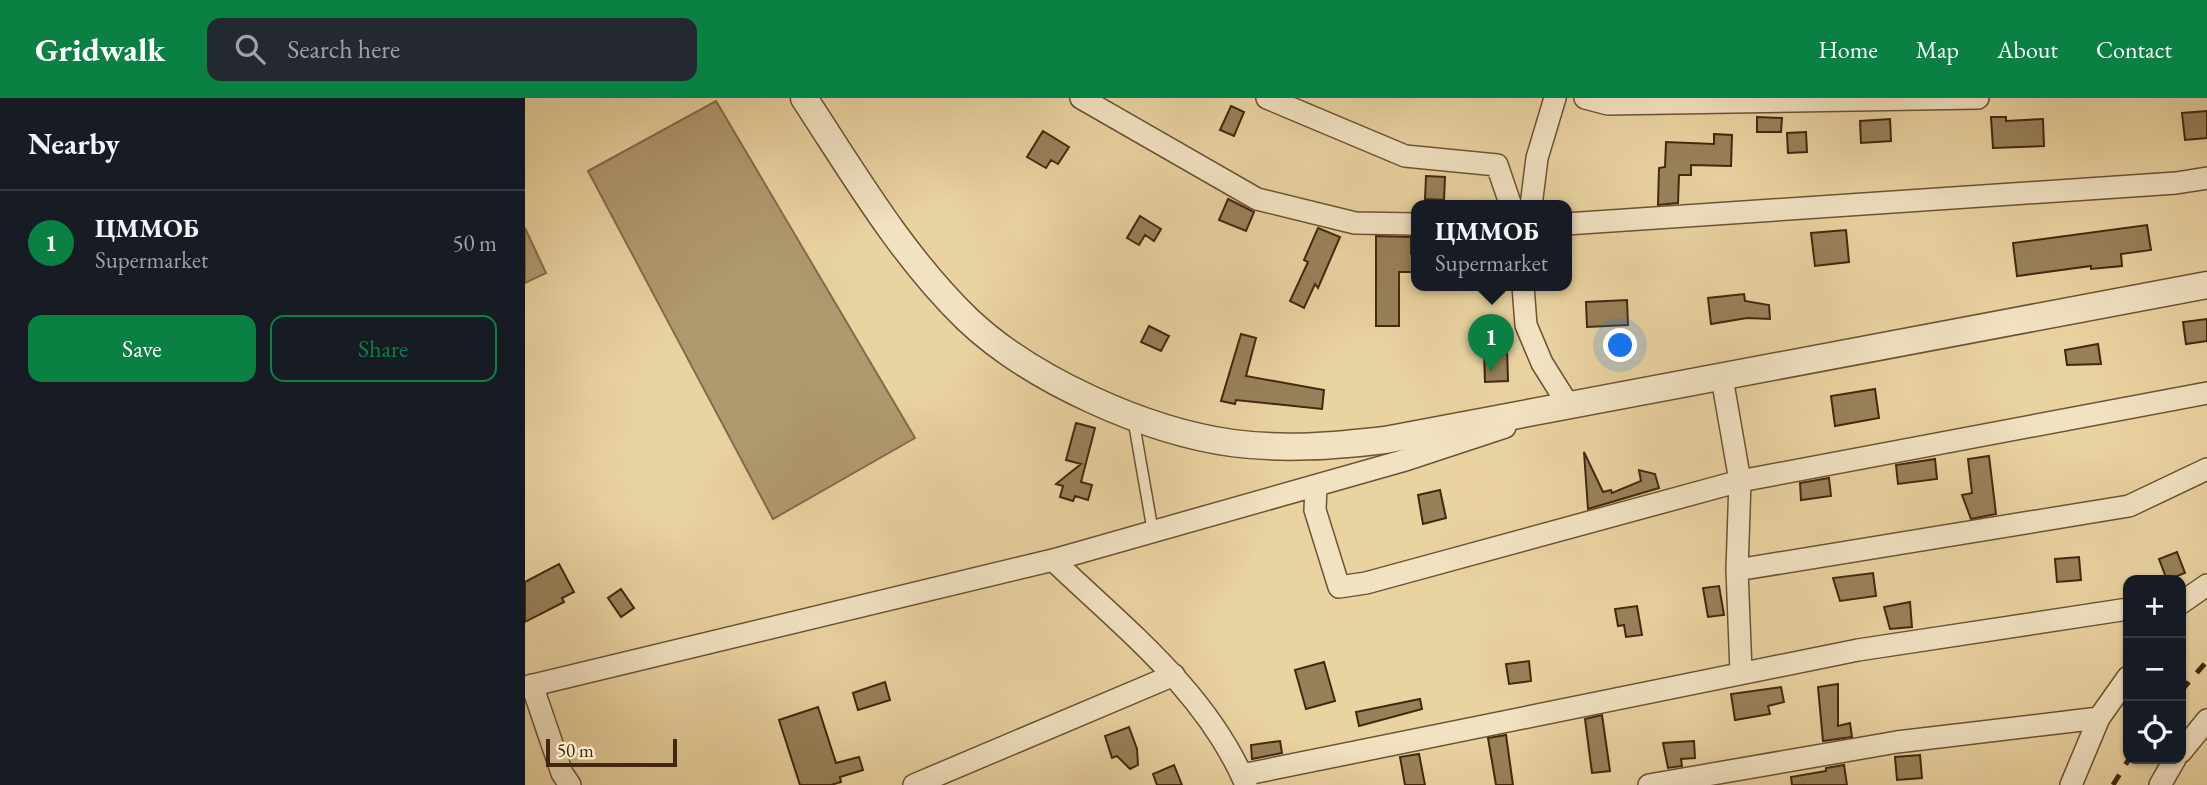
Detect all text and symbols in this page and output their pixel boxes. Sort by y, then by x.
search box [207,18,697,81]
text: Gridwalk [35,28,165,71]
icon: search [231,30,269,68]
text: Search here [287,32,400,66]
text: Home [1818,34,1878,65]
text: Map [1916,34,1959,65]
text: About [1997,34,2058,65]
text: Contact [2096,34,2172,65]
text: Nearby [28,124,120,163]
popup [1411,200,1572,291]
text: ЦММОБ [95,211,199,245]
text: ЦММОБ [1435,214,1539,248]
text: 1 [45,228,57,258]
text: 50 m [452,228,497,258]
text: Supermarket [95,245,208,275]
text: Supermarket [1435,248,1548,278]
pin: 1 [1468,314,1514,372]
button: Save [28,315,256,382]
button: Share [270,315,497,382]
your location [1603,328,1637,362]
map controls [2123,575,2186,764]
button: + [2123,575,2186,638]
button: − [2123,638,2186,701]
button: locate [2123,701,2186,764]
scale bar [546,736,677,768]
text: 50 m [557,738,594,763]

